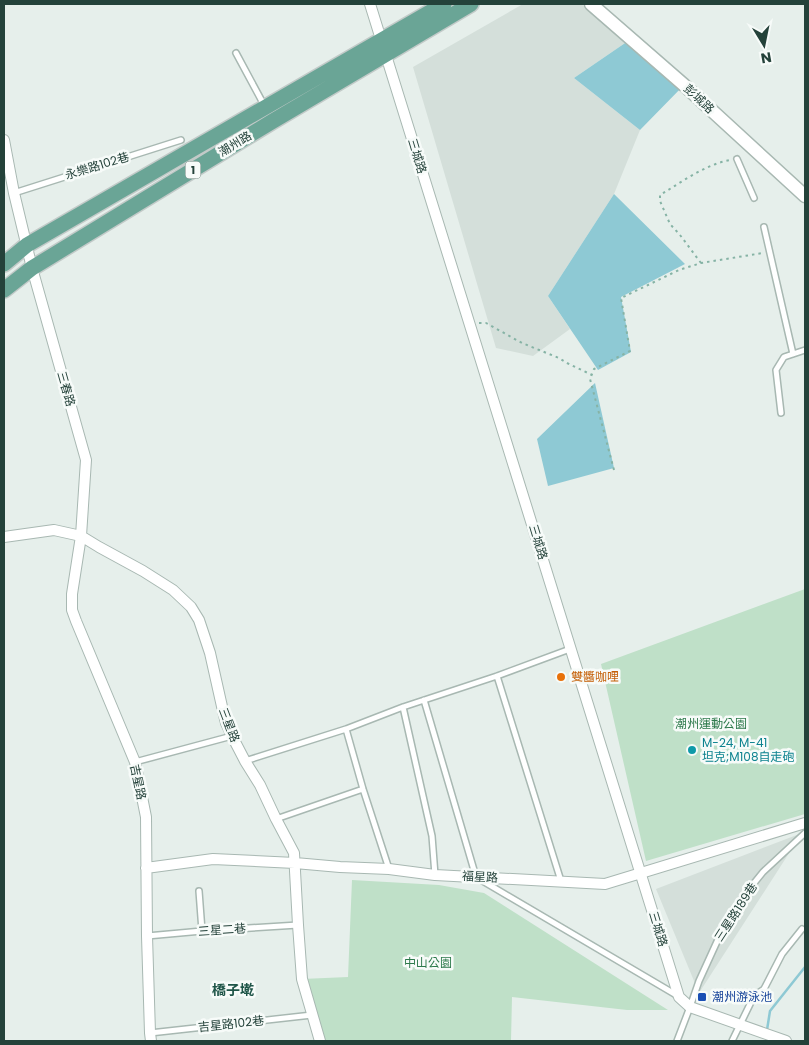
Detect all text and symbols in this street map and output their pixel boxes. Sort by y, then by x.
north arrow [739,20,789,70]
text: N [759,47,773,69]
street label: 彭城路 [680,80,718,117]
street label: 潮州路 [215,127,255,160]
street label: 三城路 [404,136,431,176]
street label: 永樂路102巷 [63,148,131,183]
road number: 1 [186,162,200,178]
street label: 三春路 [53,369,80,409]
street label: 三城路 [525,522,552,562]
place label: 雙醬咖哩 [571,668,619,685]
marker: 雙醬咖哩 [555,671,567,683]
street label: 三星路 [215,705,244,745]
park label: 潮州運動公園 [675,715,747,732]
place label: M-24, M-41 坦克;M108自走砲 [702,734,794,765]
marker: M-24, M-41 坦克;M108自走砲 [686,744,698,756]
street label: 吉星路 [126,763,151,801]
street label: 福星路 [462,867,498,886]
street label: 三星路189巷 [710,879,761,944]
street label: 三城路 [645,909,672,949]
street label: 三星二巷 [197,919,247,940]
park label: 中山公園 [404,954,452,971]
district label: 橋子墘 [212,980,254,1000]
place label: 潮州游泳池 [712,988,772,1005]
marker: 潮州游泳池 [696,991,708,1003]
street label: 吉星路102巷 [197,1012,265,1035]

